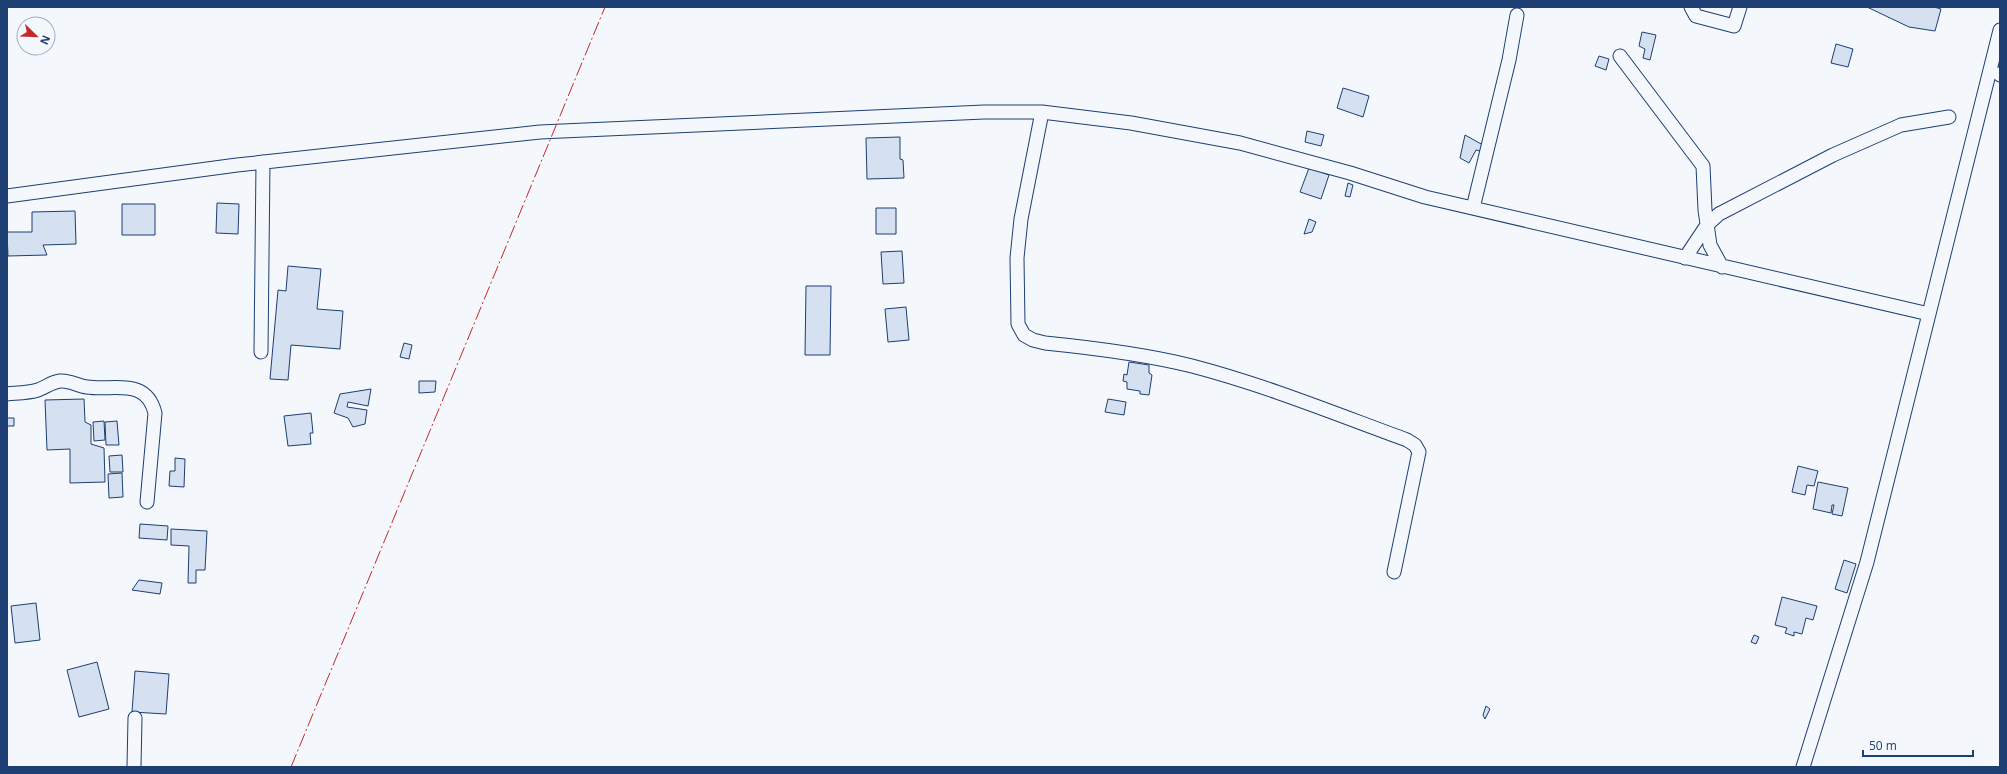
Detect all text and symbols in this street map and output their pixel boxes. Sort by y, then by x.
north arrow [16,16,56,56]
text: N [37,33,54,47]
scale bar [1863,732,1973,758]
text: 50 m [1869,737,1897,754]

